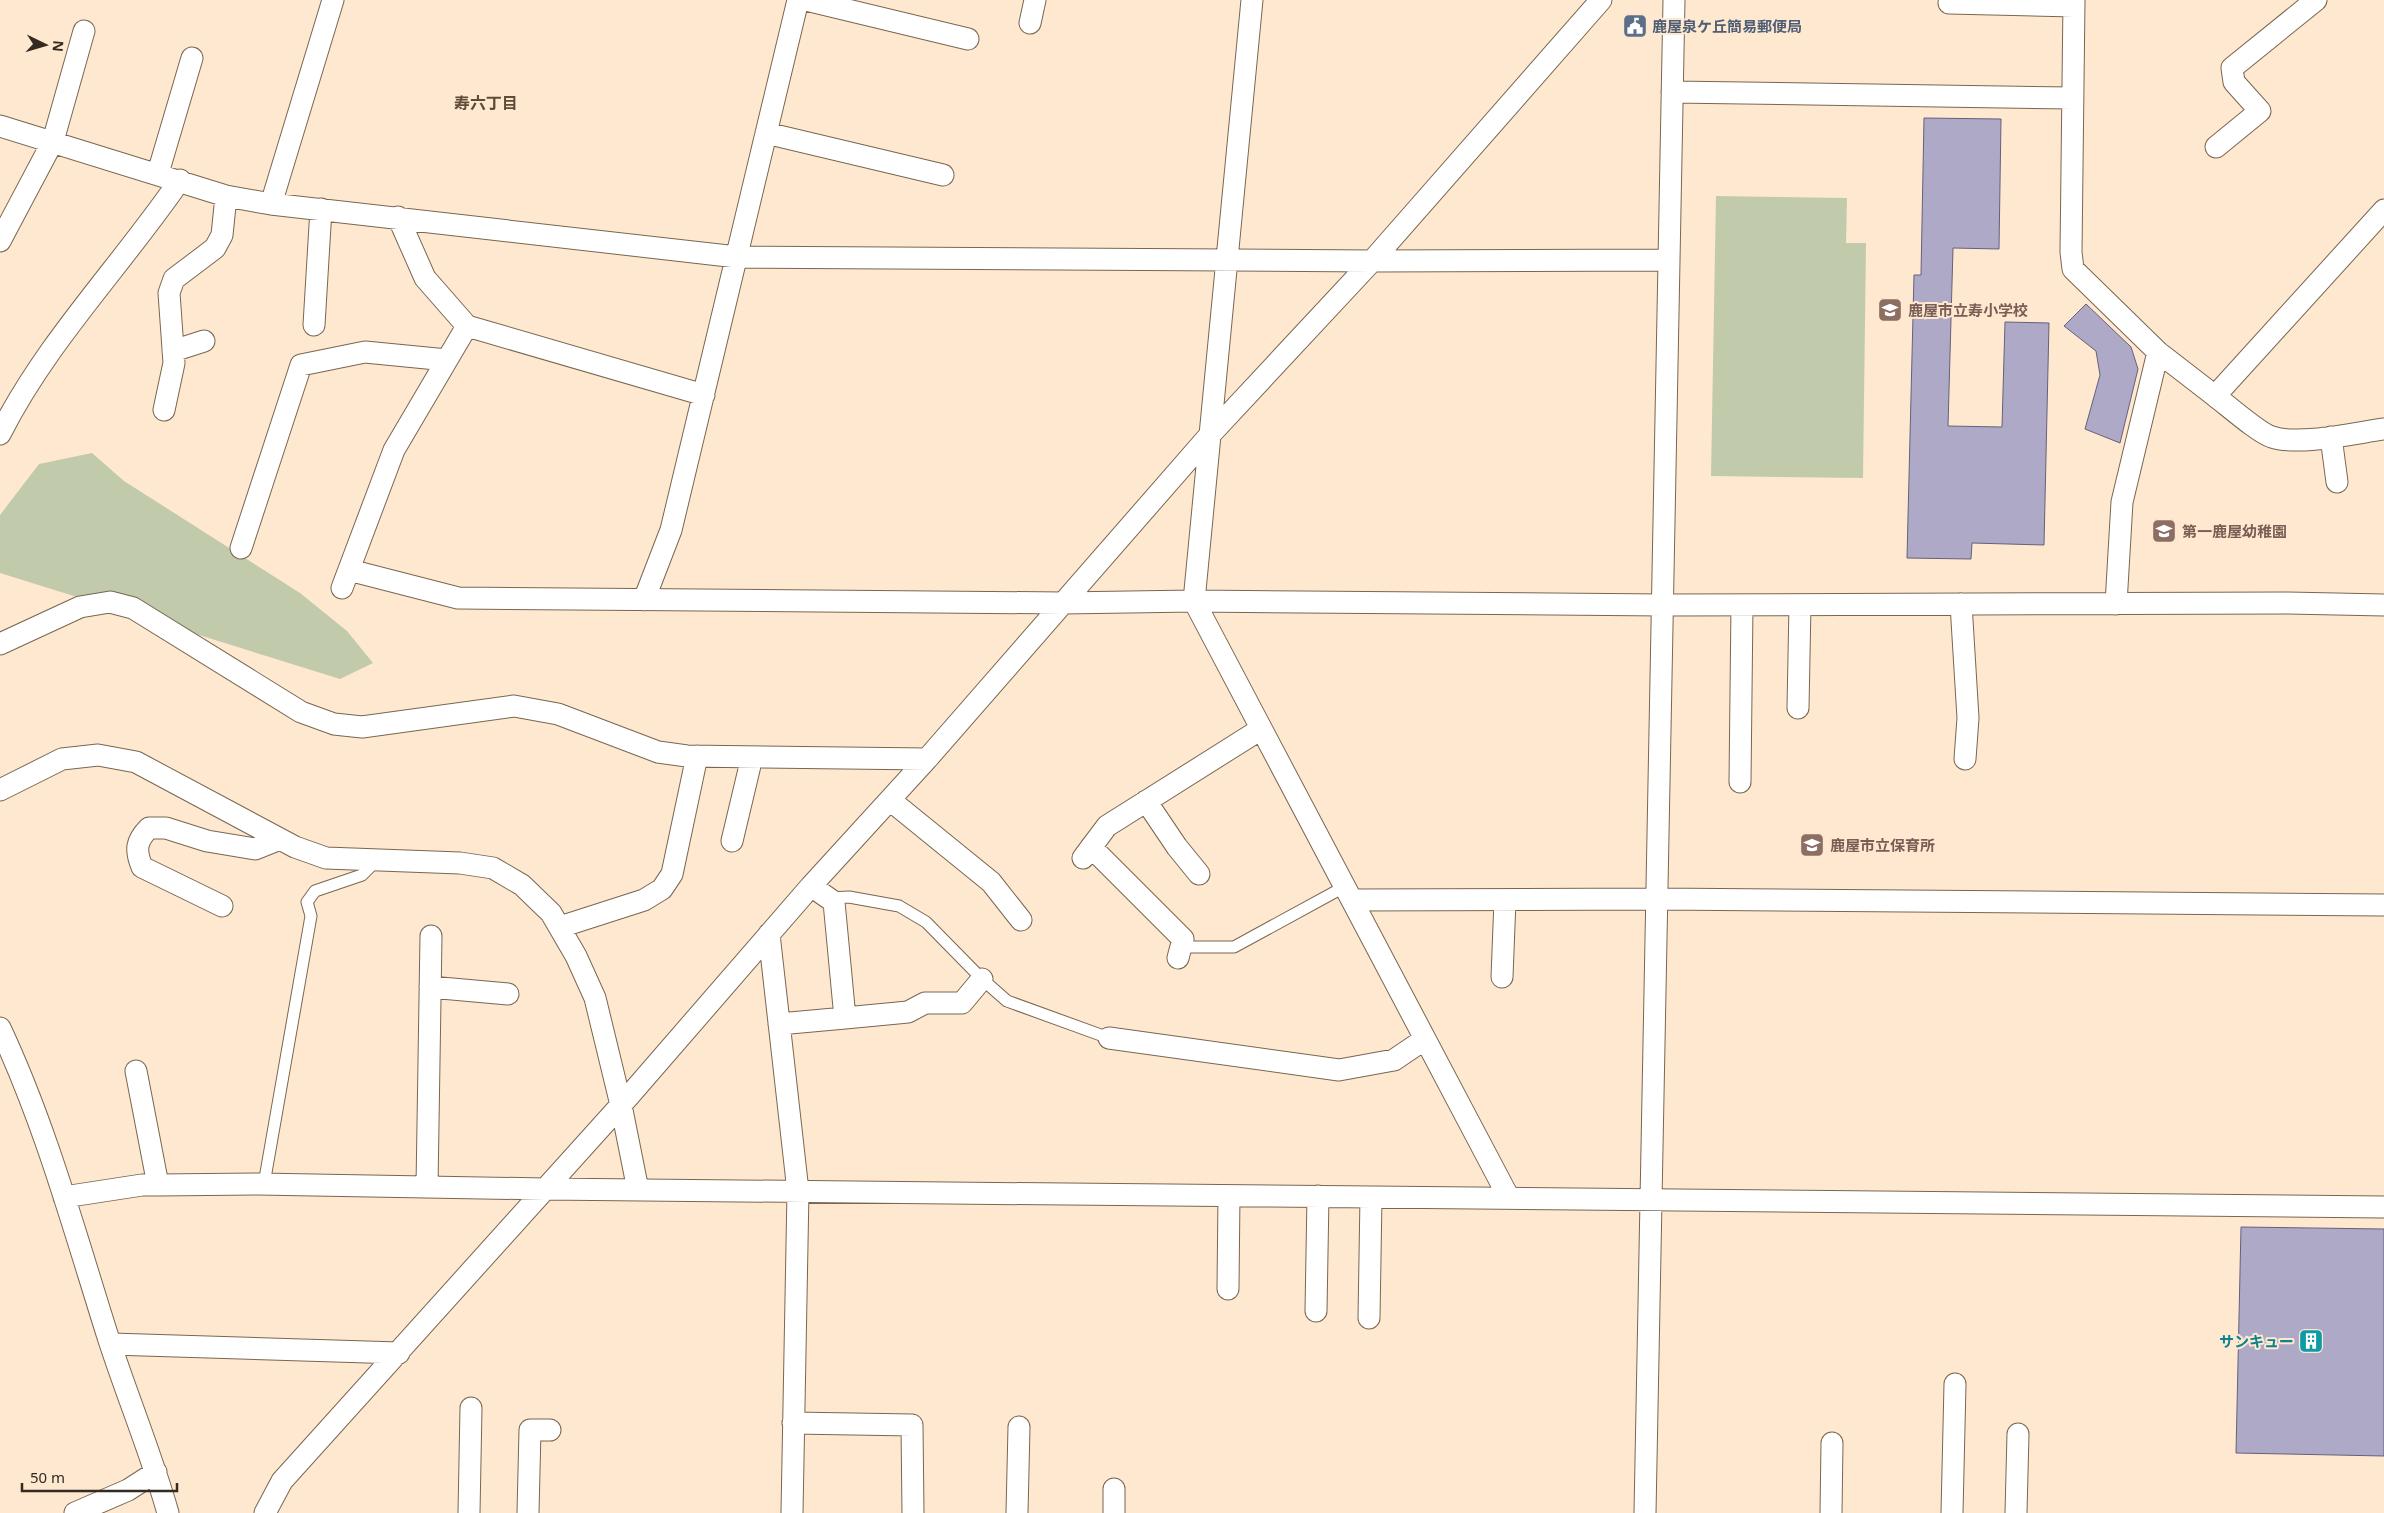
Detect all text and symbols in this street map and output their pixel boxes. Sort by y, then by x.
public building icon: 鹿屋泉ケ丘簡易郵便局 [1622,13,1648,39]
place label: 鹿屋泉ケ丘簡易郵便局 [1652,16,1802,36]
north arrow [20,20,70,70]
text: N [48,40,68,53]
district label: 寿六丁目 [454,92,518,114]
school or university icon: 鹿屋市立寿小学校 [1877,297,1903,323]
place label: 鹿屋市立寿小学校 [1908,300,2028,320]
school or university icon: 第一鹿屋幼稚園 [2151,518,2177,544]
place label: 第一鹿屋幼稚園 [2182,521,2287,541]
school or university icon: 鹿屋市立保育所 [1799,832,1825,858]
place label: 鹿屋市立保育所 [1830,835,1935,855]
building icon: サンキュー [2298,1328,2324,1354]
place label: サンキュー [2219,1331,2294,1351]
scale bar [22,1460,178,1492]
text: 50 m [30,1467,65,1487]

